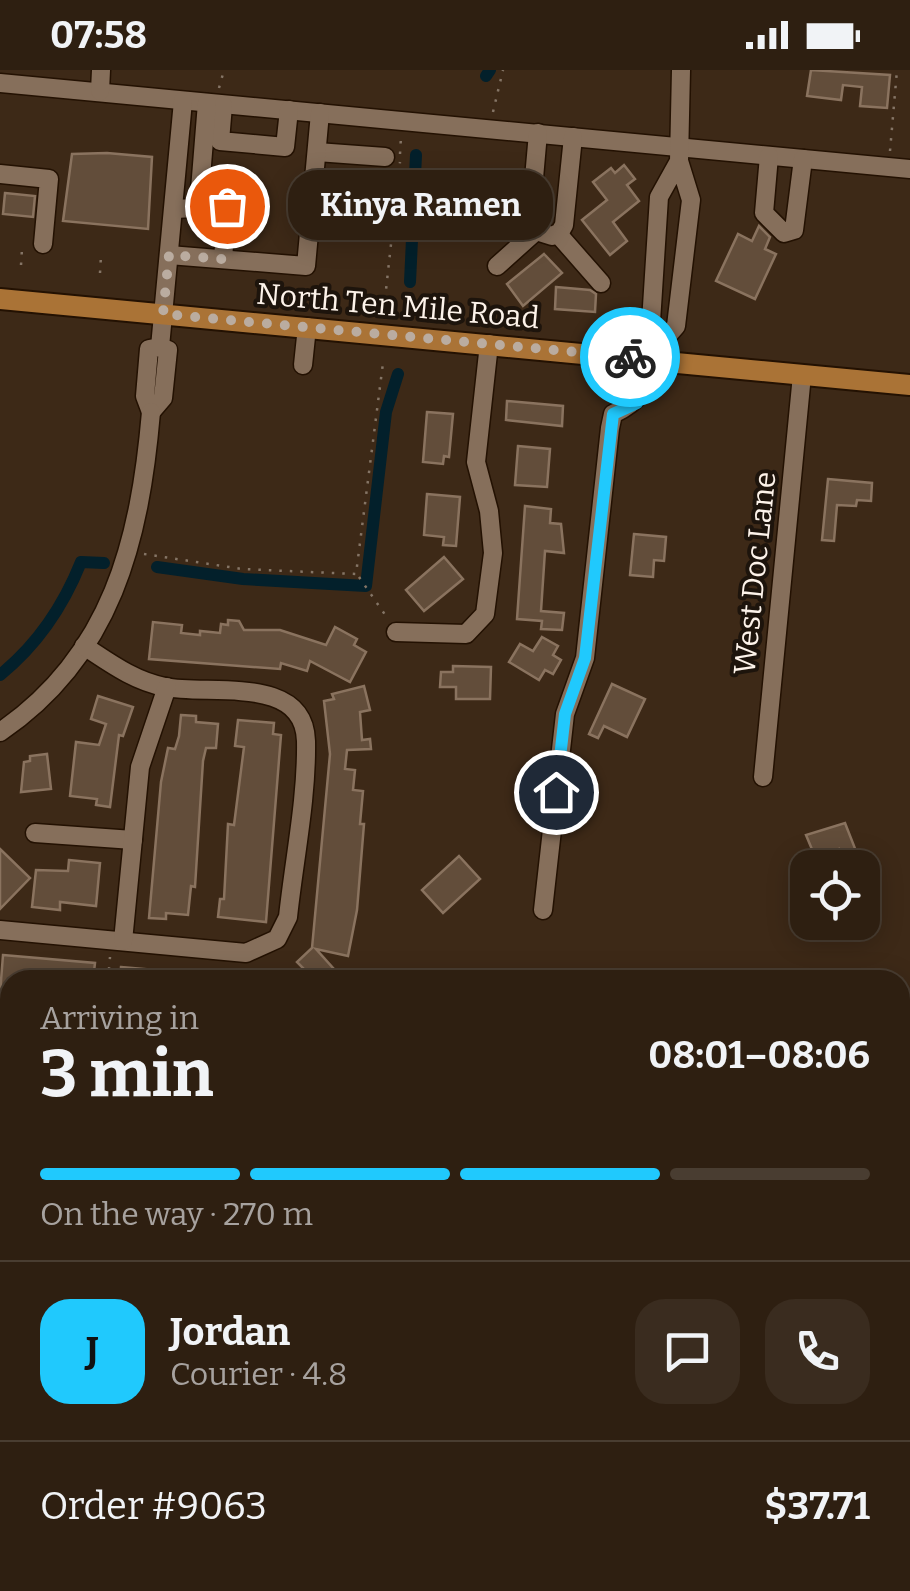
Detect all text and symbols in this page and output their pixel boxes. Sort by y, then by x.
text: 07:58 [50,12,147,58]
pin [185,164,270,249]
callout: Kinya Ramen [287,171,552,241]
icon: bag [200,179,255,234]
text: Kinya Ramen [320,186,521,224]
street label: North Ten Mile Road [255,276,541,336]
courier [580,307,680,407]
icon: bike [603,330,658,385]
street label: West Doc Lane [726,470,784,676]
pin [514,750,599,835]
icon: home [529,765,584,820]
map controls [790,850,880,940]
button: locate [790,850,880,940]
text: Arriving in [40,999,199,1037]
text: 08:01–08:06 [648,1032,870,1078]
text: 3 min [40,1035,214,1113]
text: On the way · 270 m [40,1195,313,1233]
button: chat [635,1299,740,1404]
button: phone [765,1299,870,1404]
text: Jordan [170,1309,290,1355]
text: J [86,1328,99,1374]
text: Courier · 4.8 [170,1355,347,1393]
text: Order #9063 [40,1483,267,1529]
text: $37.71 [764,1483,870,1529]

